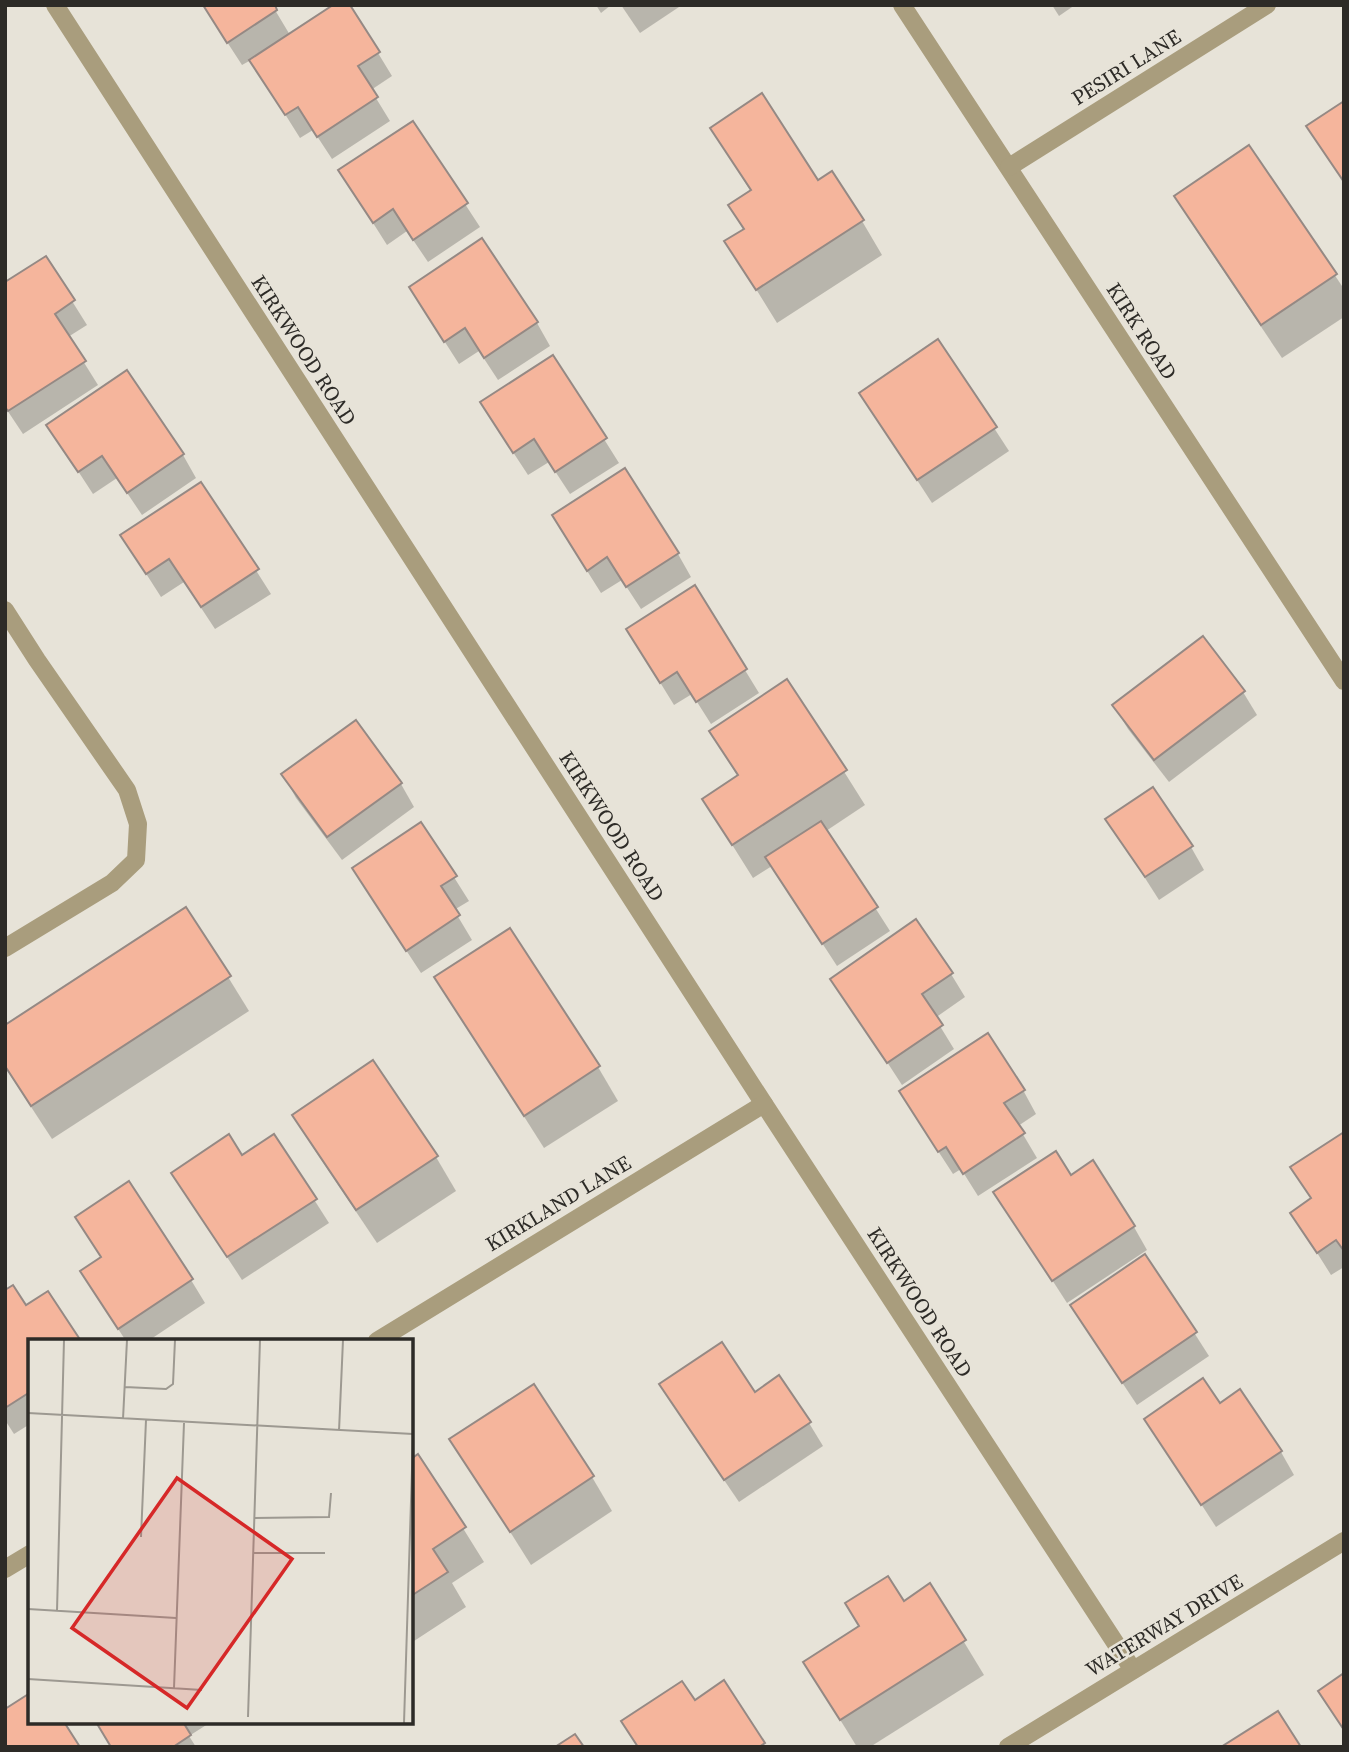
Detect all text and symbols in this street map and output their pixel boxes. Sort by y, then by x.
street label: PESIRI LANE [1066,22,1186,112]
street label: KIRKWOOD ROAD [245,269,363,431]
street label: KIRK ROAD [1100,277,1184,385]
street label: KIRKWOOD ROAD [553,745,671,907]
street label: KIRKLAND LANE [480,1148,636,1258]
street label: KIRKWOOD ROAD [861,1221,979,1383]
inset map [28,1339,413,1724]
street label: WATERWAY DRIVE [1080,1567,1248,1683]

